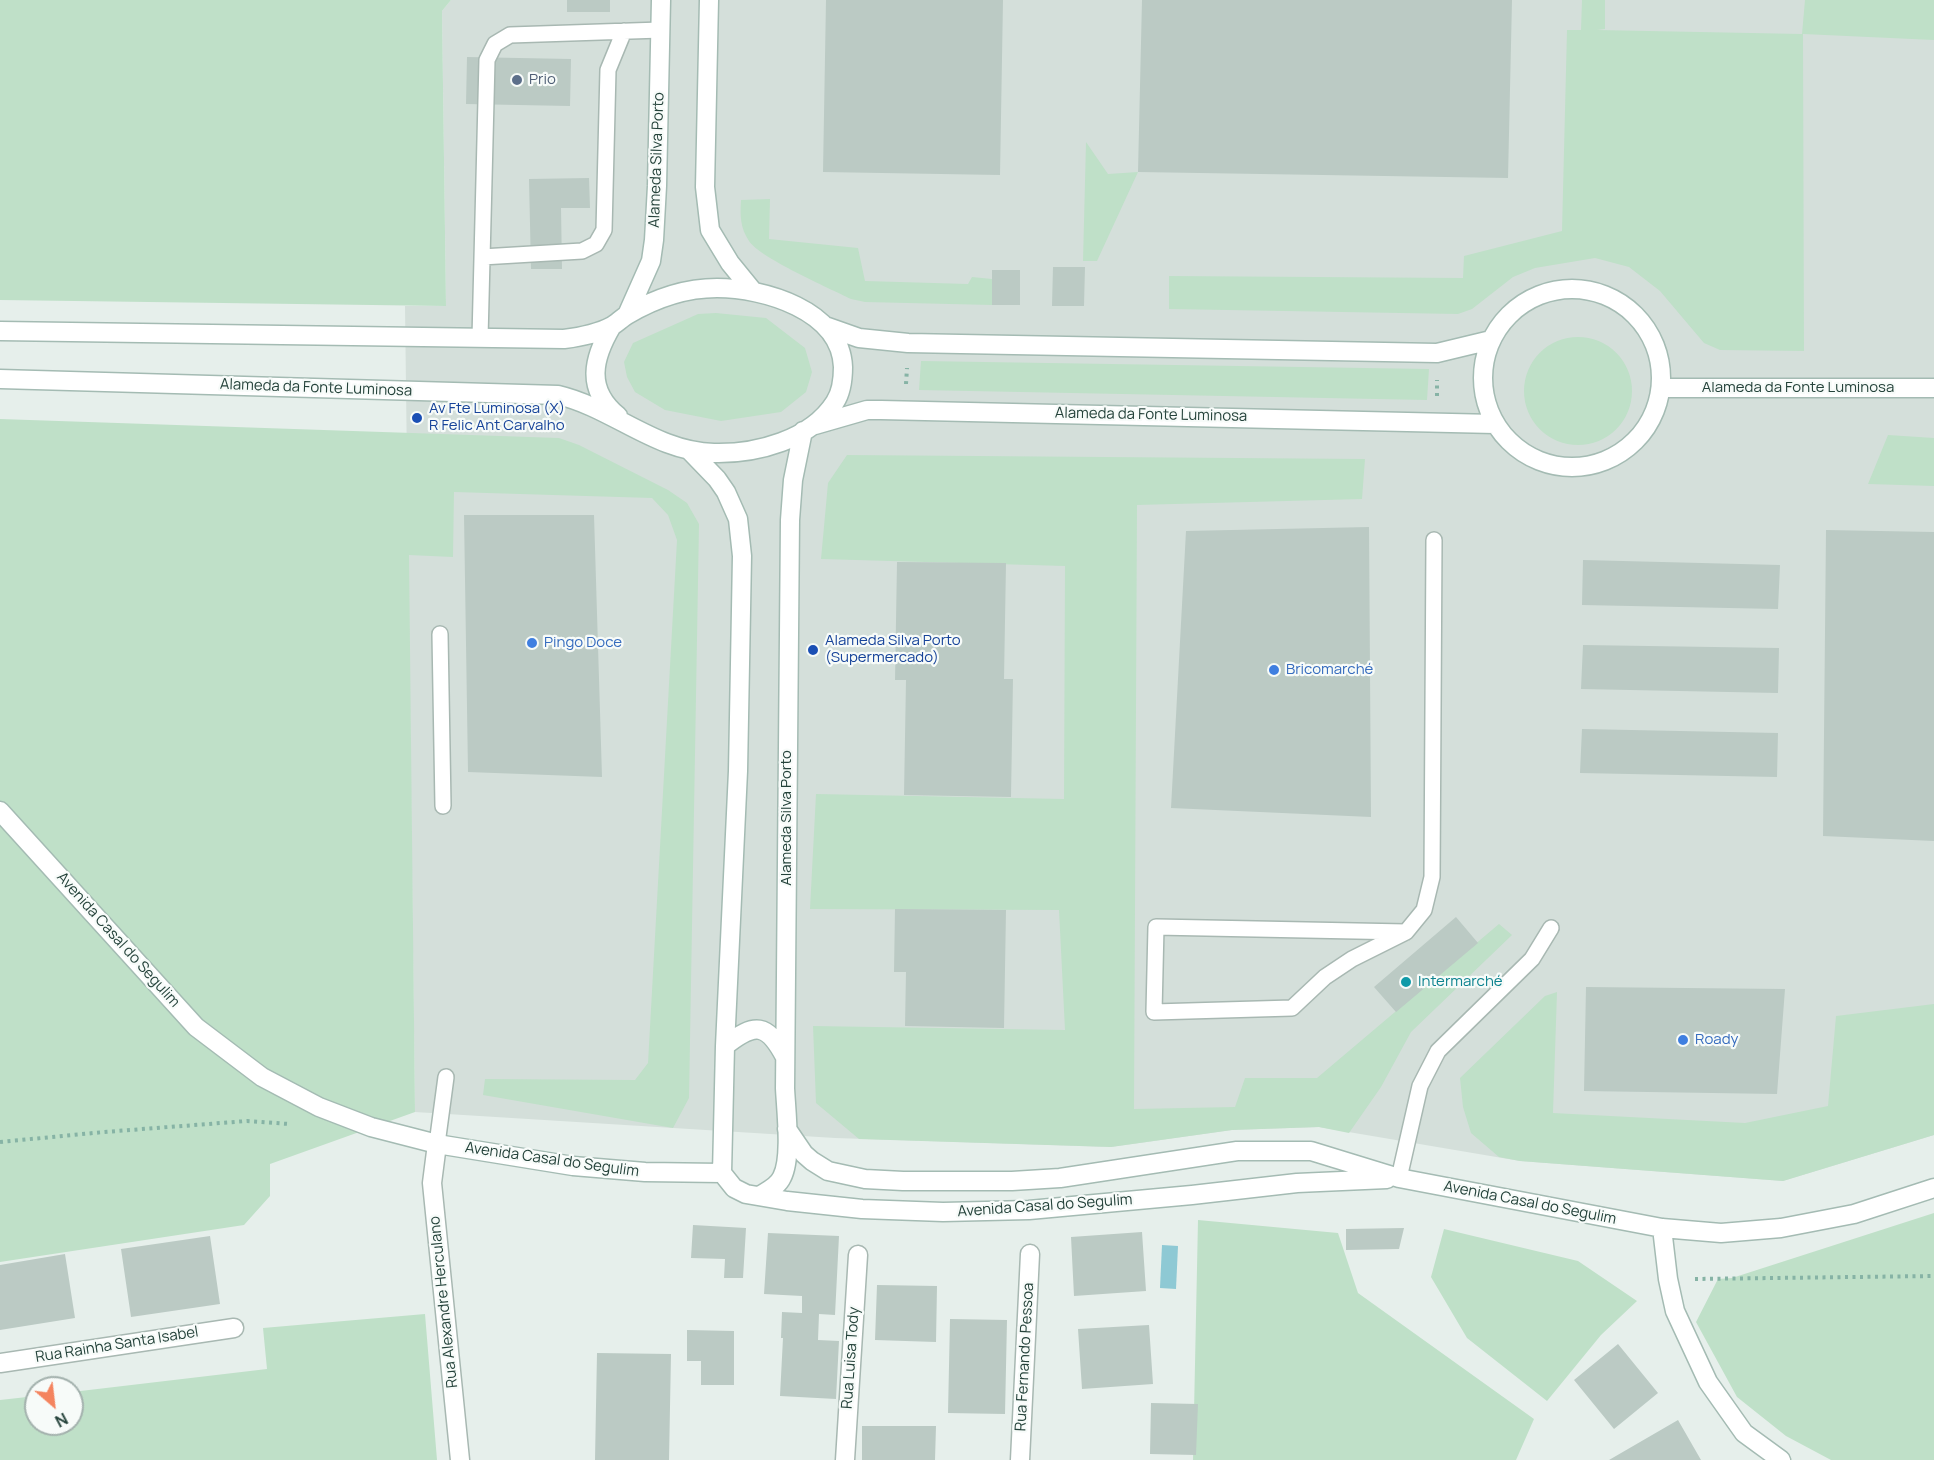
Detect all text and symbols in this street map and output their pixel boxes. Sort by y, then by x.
place label: Prio [529,71,556,89]
marker: Prio [510,73,524,87]
street label: Alameda Silva Porto [646,92,668,228]
street label: Alameda da Fonte Luminosa [220,376,412,400]
street label: Alameda da Fonte Luminosa [1702,379,1894,397]
place label: Av Fte Luminosa (X) R Felic Ant Carvalho [429,400,565,435]
street label: Alameda da Fonte Luminosa [1055,404,1247,426]
marker: Av Fte Luminosa (X) R Felic Ant Carvalho [410,411,424,425]
place label: Alameda Silva Porto (Supermercado) [825,632,961,667]
place label: Pingo Doce [544,634,622,652]
marker: Pingo Doce [525,636,539,650]
marker: Alameda Silva Porto (Supermercado) [806,643,820,657]
place label: Bricomarché [1286,661,1373,679]
marker: Bricomarché [1267,663,1281,677]
street label: Alameda Silva Porto [778,750,796,886]
street label: Avenida Casal do Segulim [53,869,183,1011]
place label: Intermarché [1418,973,1503,991]
marker: Intermarché [1399,975,1413,989]
place label: Roady [1695,1031,1738,1049]
marker: Roady [1676,1033,1690,1047]
street label: Avenida Casal do Segulim [464,1139,640,1181]
street label: Avenida Casal do Segulim [1442,1177,1618,1229]
street label: Avenida Casal do Segulim [957,1191,1133,1221]
street label: Rua Alexandre Herculano [426,1215,462,1389]
street label: Rua Fernando Pessoa [1012,1282,1038,1432]
street label: Rua Luisa Tody [838,1306,864,1410]
street label: Rua Rainha Santa Isabel [34,1323,200,1367]
north arrow [24,1376,84,1436]
text: N [51,1408,72,1433]

